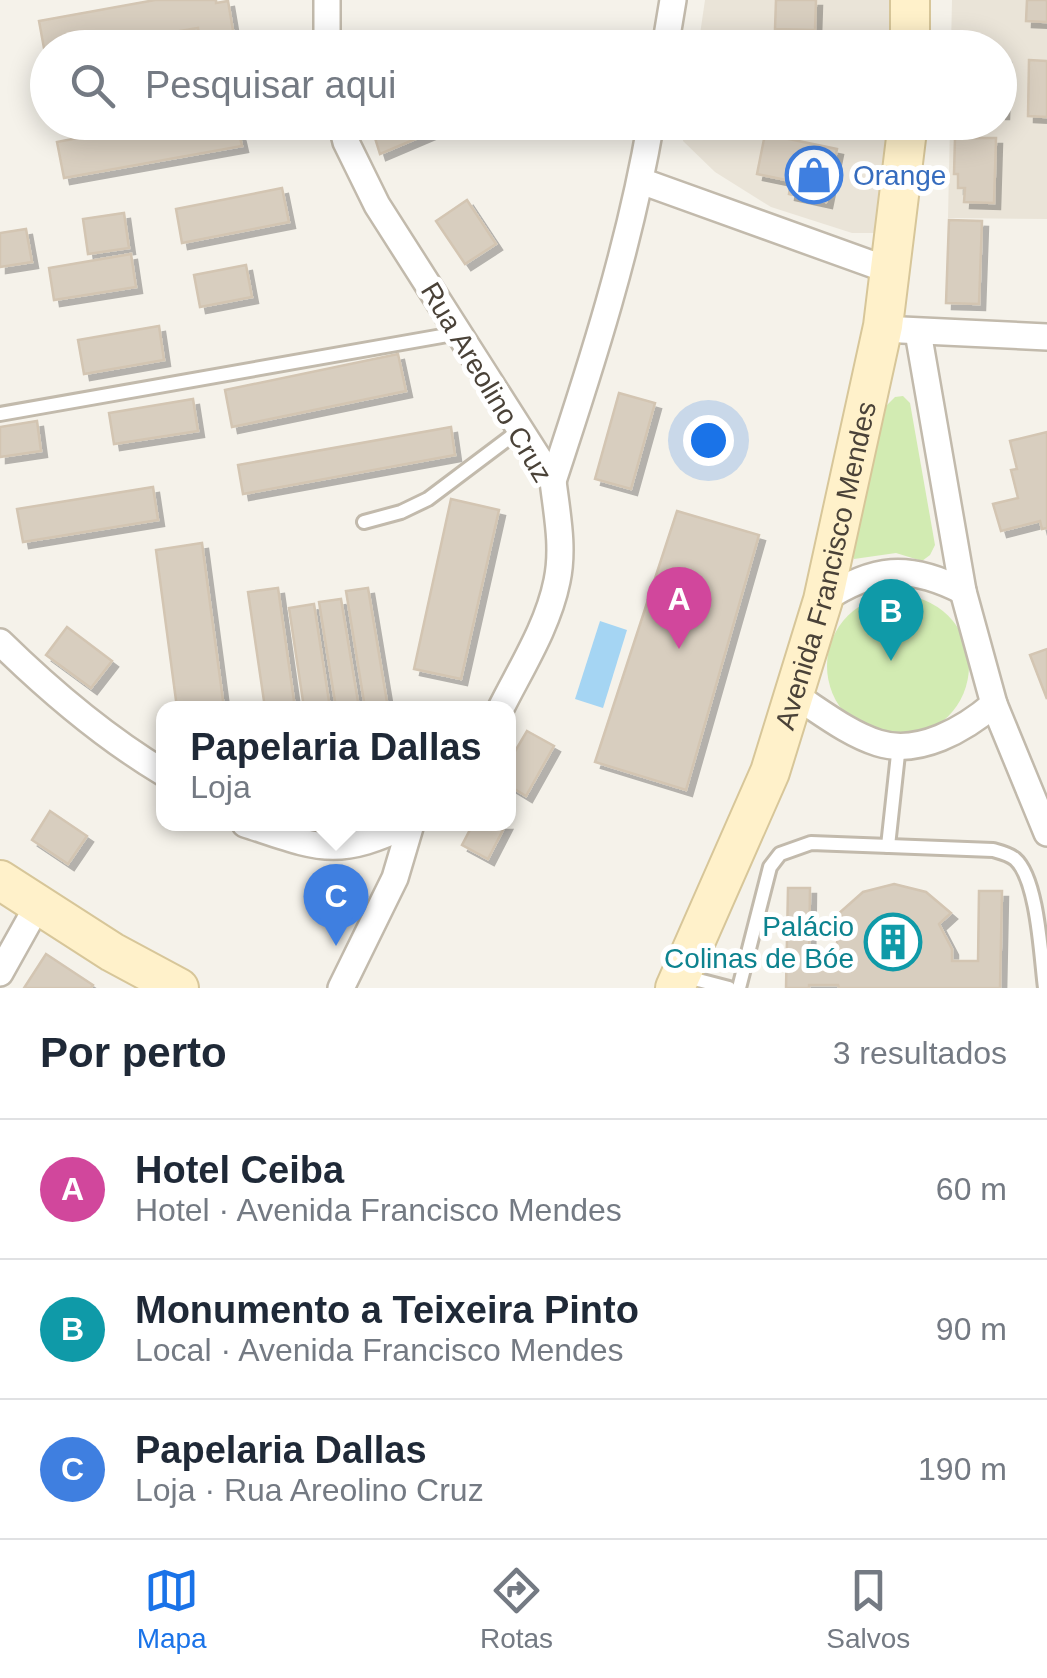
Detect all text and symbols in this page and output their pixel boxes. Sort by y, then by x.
search box [30,30,1017,140]
icon: search [65,58,120,113]
text: Pesquisar aqui [145,64,396,106]
shop icon: Orange [784,145,844,205]
place label: Orange [853,160,946,191]
street label: Rua Areolino Cruz [415,277,558,488]
street label: Avenida Francisco Mendes [769,399,882,733]
your location [683,415,734,466]
pin: A [646,566,712,649]
pin: B [858,578,924,661]
popup [156,701,516,831]
text: Papelaria Dallas [190,726,482,768]
text: Loja [190,769,251,805]
pin: C [304,864,368,946]
place label: Palácio Colinas de Bóe [664,911,854,974]
building icon: Palácio Colinas de Bóe [863,912,923,972]
text: Por perto [40,1029,227,1076]
text: 3 resultados [833,1035,1007,1071]
text: Hotel Ceiba [135,1149,344,1191]
text: A [61,1171,84,1207]
text: 60 m [936,1171,1007,1207]
text: Hotel · Avenida Francisco Mendes [135,1192,622,1228]
text: Monumento a Teixeira Pinto [135,1289,639,1331]
text: B [61,1311,84,1347]
text: 90 m [936,1311,1007,1347]
text: Local · Avenida Francisco Mendes [135,1332,624,1368]
text: Papelaria Dallas [135,1429,427,1471]
text: C [61,1451,84,1487]
text: 190 m [918,1451,1007,1487]
text: Loja · Rua Areolino Cruz [135,1472,484,1508]
tab: Mapa [137,1563,207,1655]
tab: Rotas [480,1563,553,1655]
tab: Salvos [826,1563,910,1655]

